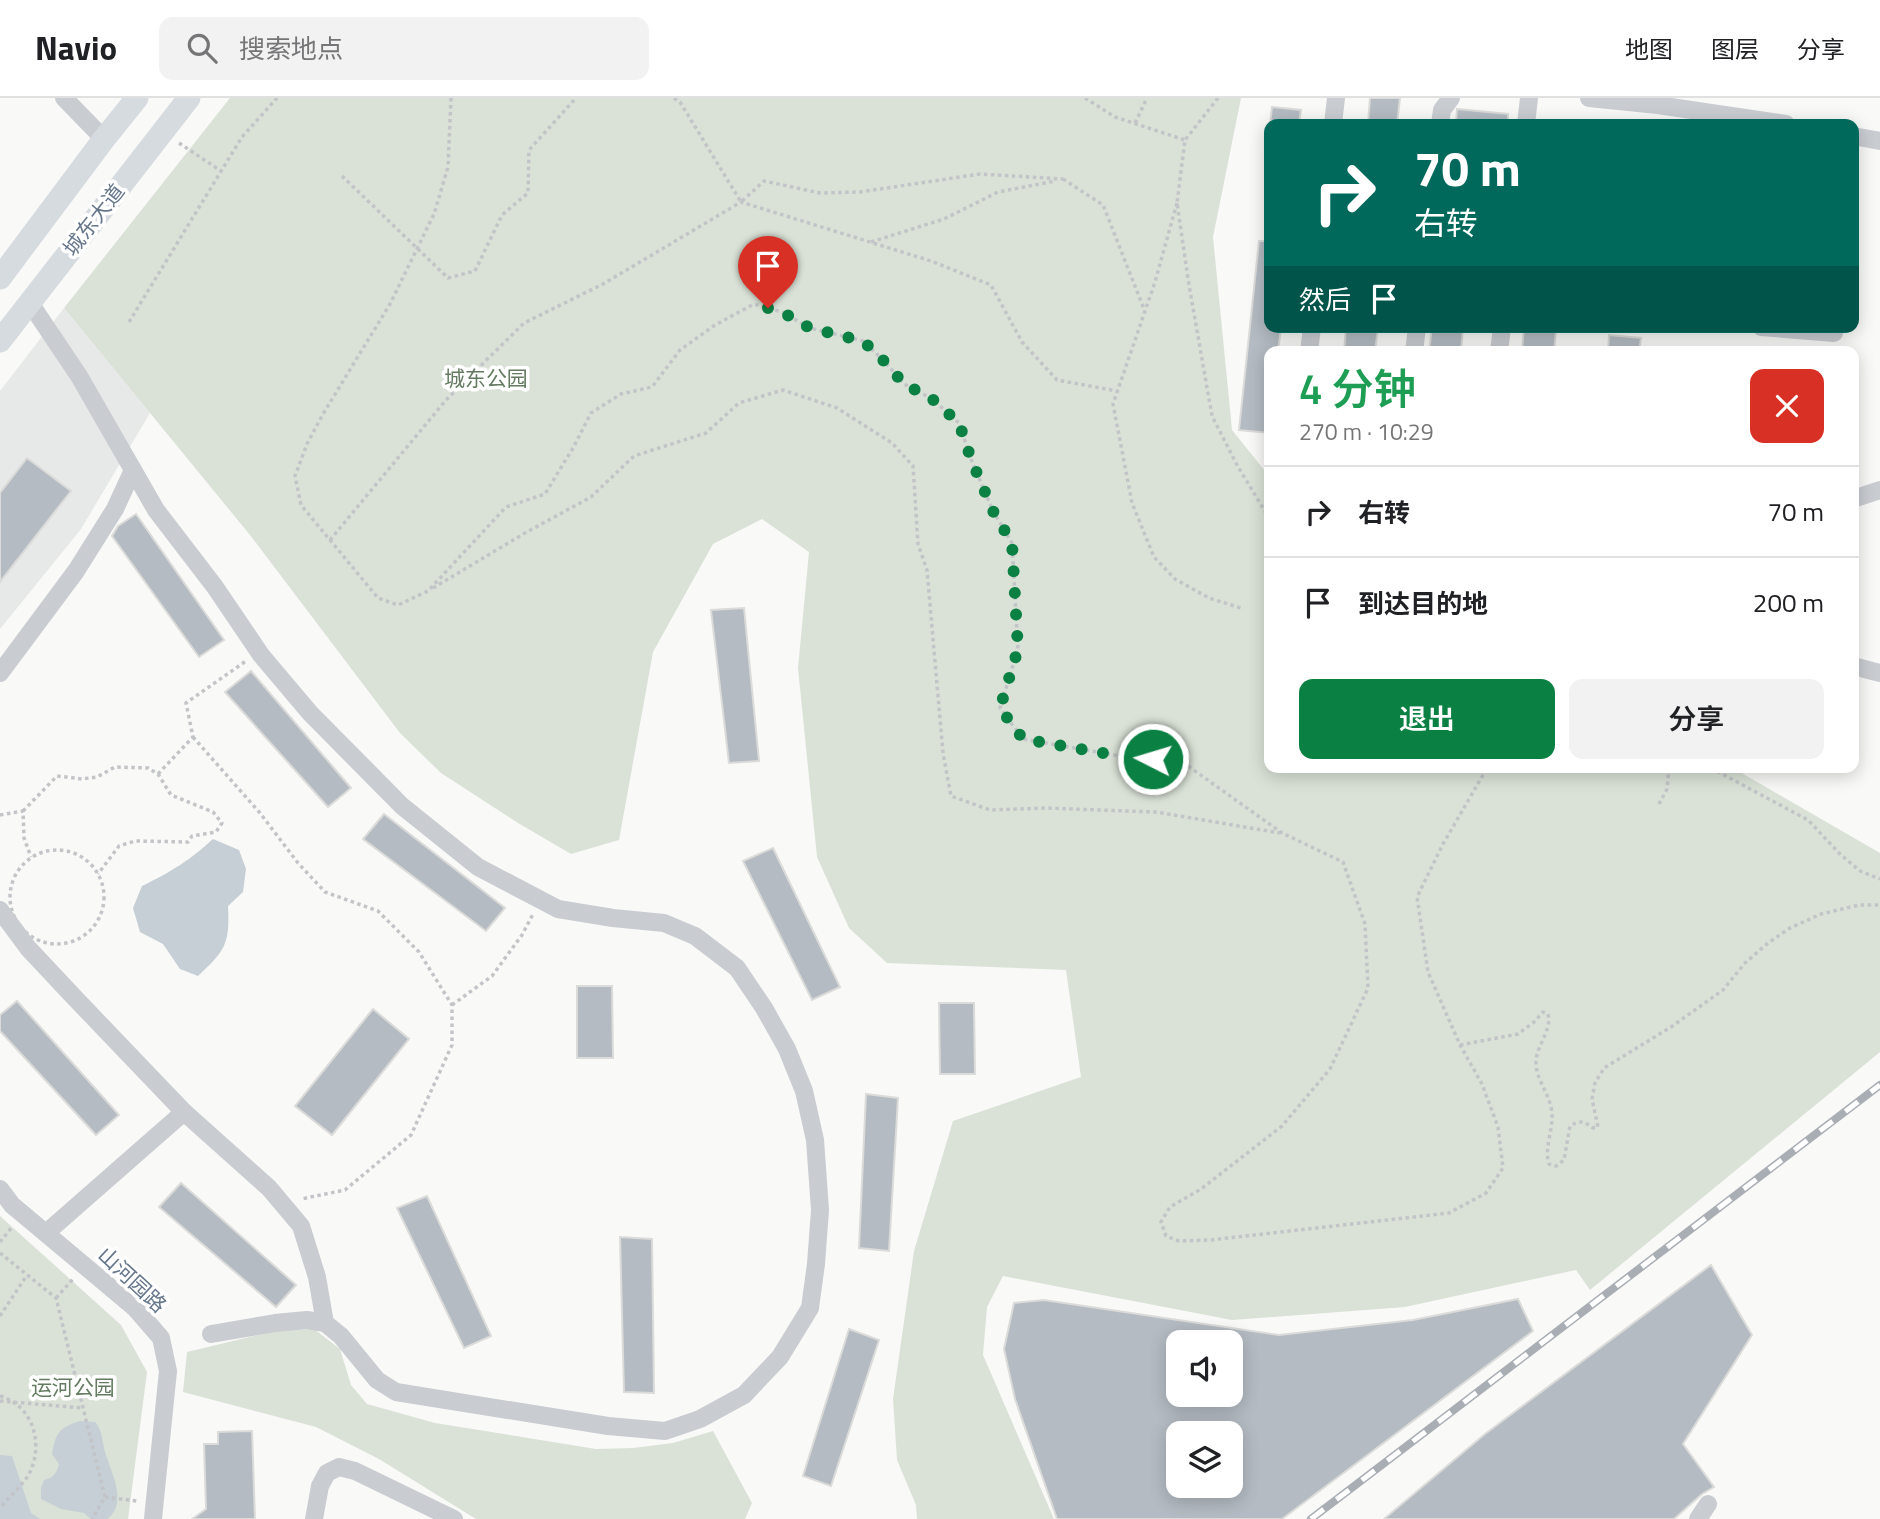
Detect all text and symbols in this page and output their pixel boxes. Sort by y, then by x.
search box [159,17,649,80]
text: Navio [35,23,117,73]
icon: search [183,29,221,67]
text: 搜索地点 [239,29,343,68]
text: 地图 [1625,31,1673,67]
text: 图层 [1711,31,1759,67]
text: 分享 [1797,31,1845,67]
text: 70 m [1414,130,1521,205]
icon: right [1299,147,1390,238]
street label: 城东大道 [55,176,132,262]
text: 右转 [1414,199,1478,247]
pin [738,236,798,308]
icon: arrive [749,247,787,285]
text: 然后 [1299,280,1351,319]
icon: arrive [1365,280,1403,318]
text: 4 分钟 [1299,356,1416,420]
park label: 城东公园 [444,362,528,394]
button: close [1750,369,1824,443]
text: 270 m · 10:29 [1299,414,1434,449]
text: 70 m [1767,492,1824,531]
icon: right [1299,493,1337,531]
text: 右转 [1358,493,1410,532]
text: 200 m [1753,583,1824,622]
icon: arrive [1299,584,1337,622]
text: 到达目的地 [1358,584,1488,623]
button: 退出 [1299,679,1555,759]
button: 分享 [1569,679,1824,759]
position arrow [1116,722,1190,796]
street label: 山河园路 [91,1239,174,1320]
map controls [1166,1330,1243,1498]
button: sound [1166,1330,1243,1407]
park label: 运河公园 [31,1371,115,1403]
button: layers [1166,1421,1243,1498]

